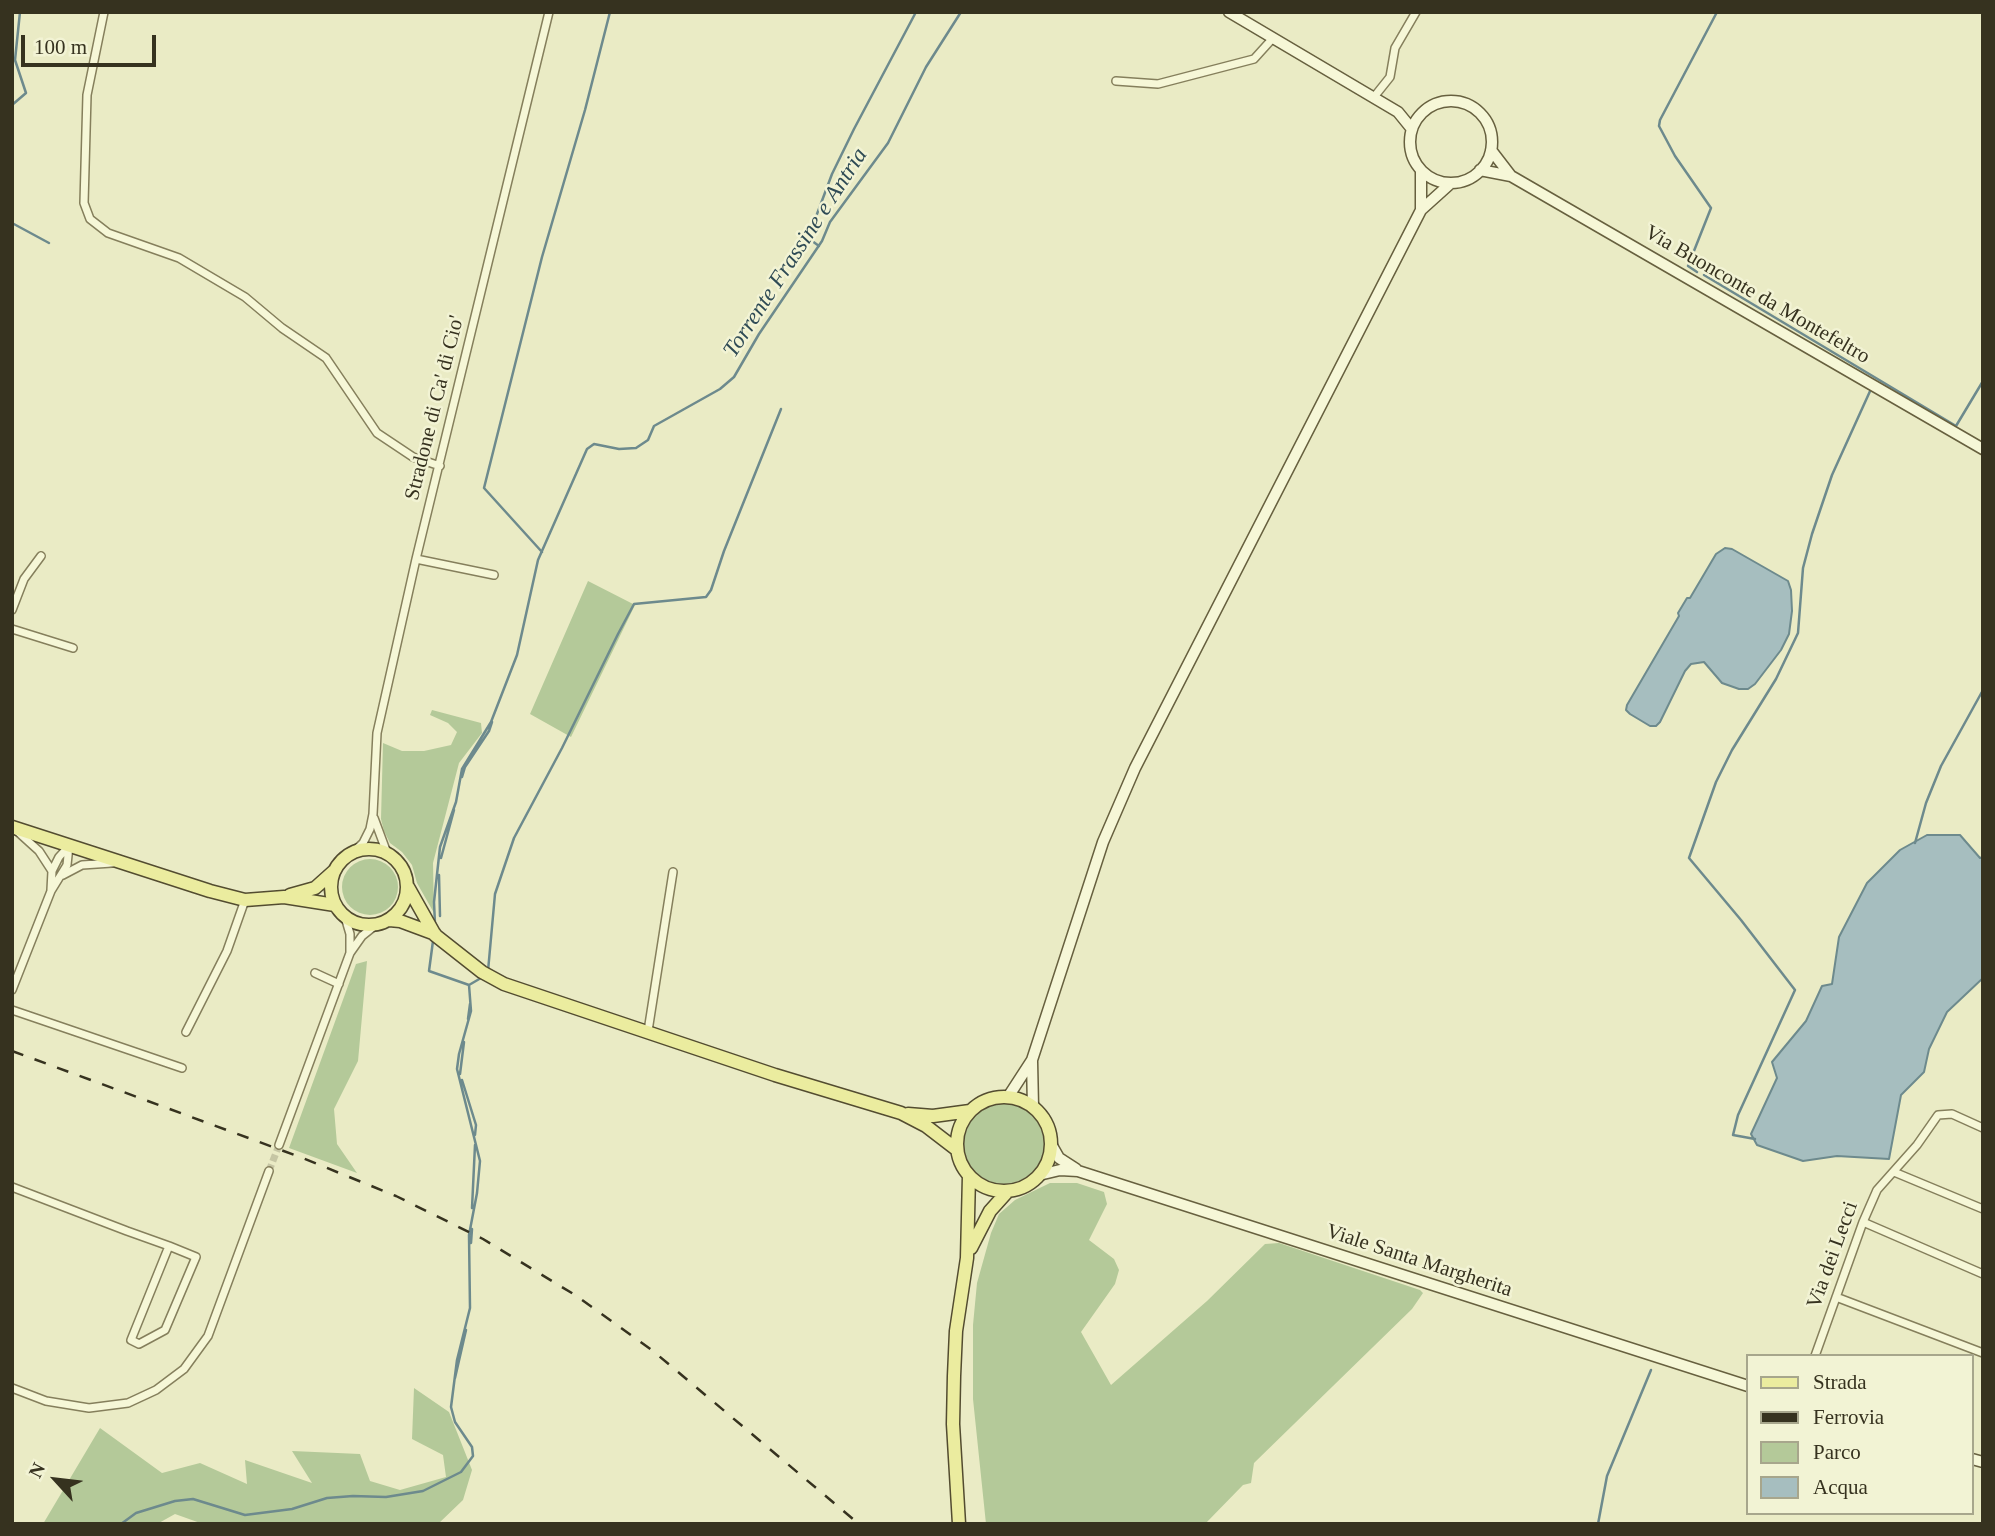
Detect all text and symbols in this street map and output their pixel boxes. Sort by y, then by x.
scale bar [24,21,159,65]
text: 100 m [34,35,87,59]
water label: Torrente Frassine e Antria [718,143,874,363]
street label: Via Buonconte da Montefeltro [1640,220,1874,370]
street label: Stradone di Ca' di Cio' [400,313,470,503]
street label: Via dei Lecci [1802,1198,1864,1312]
street label: Viale Santa Margherita [1323,1219,1515,1303]
legend [1746,1354,1974,1515]
text: Strada [1813,1370,1867,1394]
text: Ferrovia [1813,1405,1884,1429]
text: Parco [1813,1440,1861,1464]
north arrow [21,1445,91,1515]
text: N [24,1459,49,1481]
text: Acqua [1813,1475,1868,1499]

